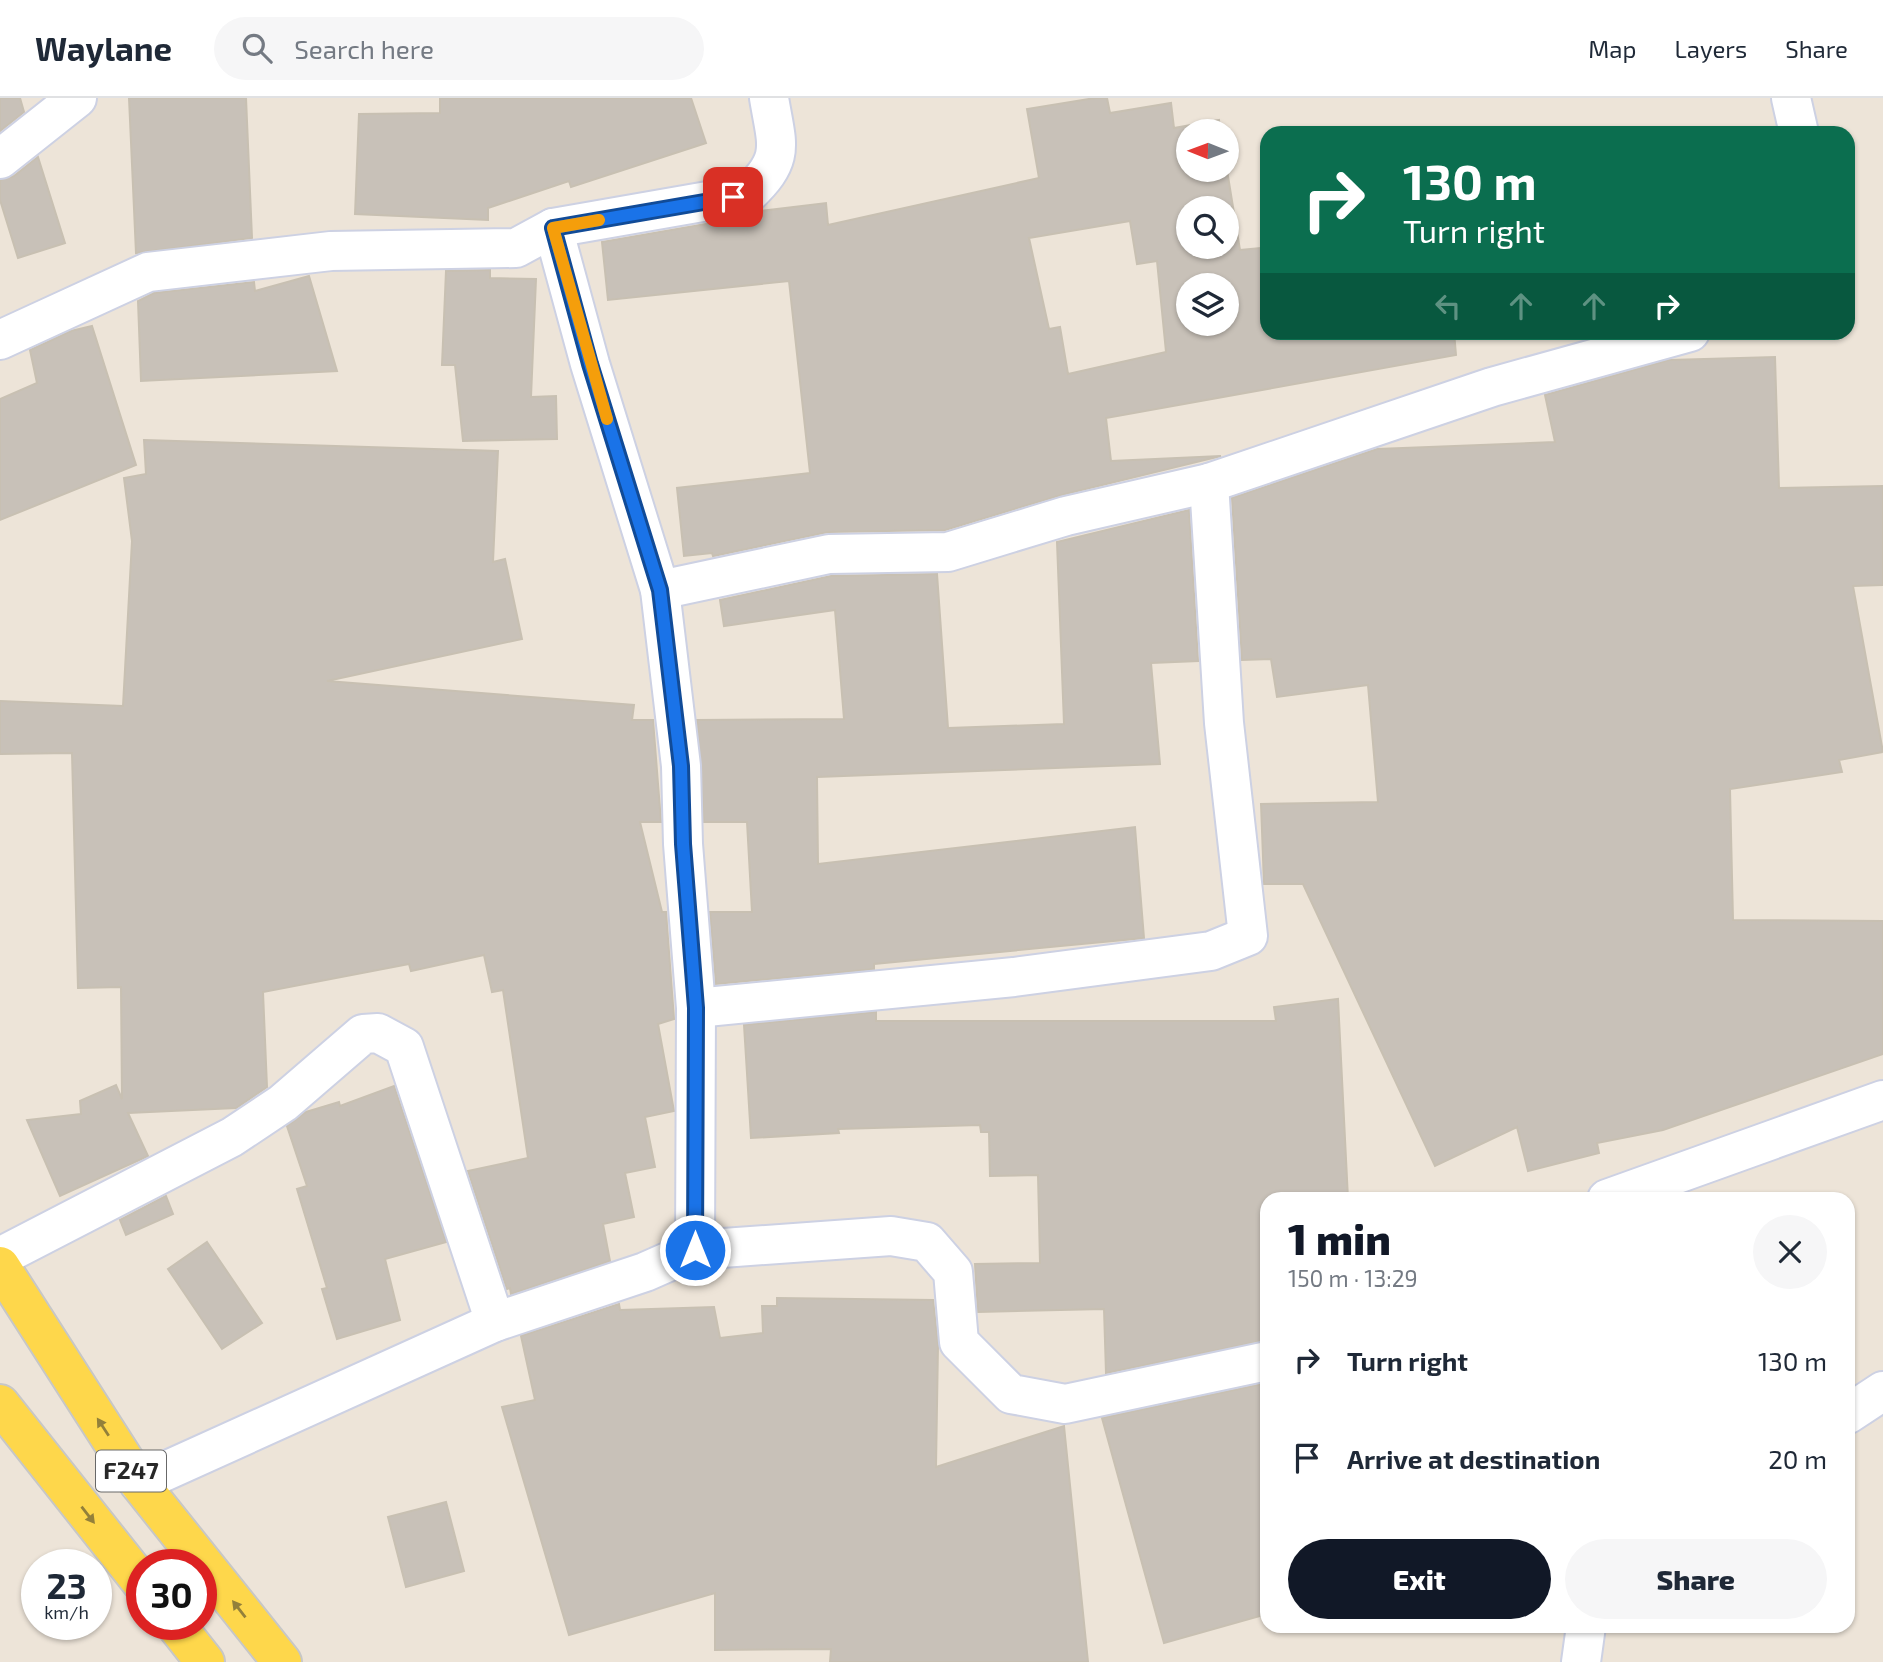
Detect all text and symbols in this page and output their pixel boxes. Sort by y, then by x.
search box [214,17,704,80]
text: Waylane [35,28,172,68]
icon: search [238,29,276,67]
text: Search here [294,33,434,64]
text: Map [1588,34,1636,63]
text: Layers [1674,34,1747,63]
text: Share [1785,34,1848,63]
north arrow [1176,119,1239,182]
map controls [1176,119,1239,336]
text: 130 m [1403,151,1537,210]
icon: right [1288,154,1379,245]
pin [703,167,763,227]
icon: arrive [714,178,752,216]
button: search [1176,196,1239,259]
text: Turn right [1403,211,1545,249]
button: layers [1176,273,1239,336]
icon: left [1429,287,1467,325]
icon: ahead [1502,287,1540,325]
icon: ahead [1575,287,1613,325]
icon: right [1648,287,1686,325]
position arrow [658,1213,732,1287]
text: 1 min [1288,1213,1391,1263]
button: close [1753,1215,1827,1289]
text: 150 m · 13:29 [1288,1264,1418,1292]
icon: right [1288,1341,1326,1379]
text: Turn right [1347,1345,1468,1376]
text: 130 m [1758,1345,1827,1376]
one-way arrow [97,1417,110,1436]
icon: arrive [1288,1439,1326,1477]
text: Arrive at destination [1347,1443,1600,1474]
text: 20 m [1768,1443,1827,1474]
road number: F247 [96,1450,166,1492]
one-way arrow [81,1506,96,1524]
button: Exit [1288,1539,1551,1619]
button: Share [1565,1539,1827,1619]
speed limit sign: 30 [126,1549,217,1640]
text: 23 [46,1564,87,1606]
one-way arrow [232,1600,247,1618]
text: km/h [44,1601,89,1623]

